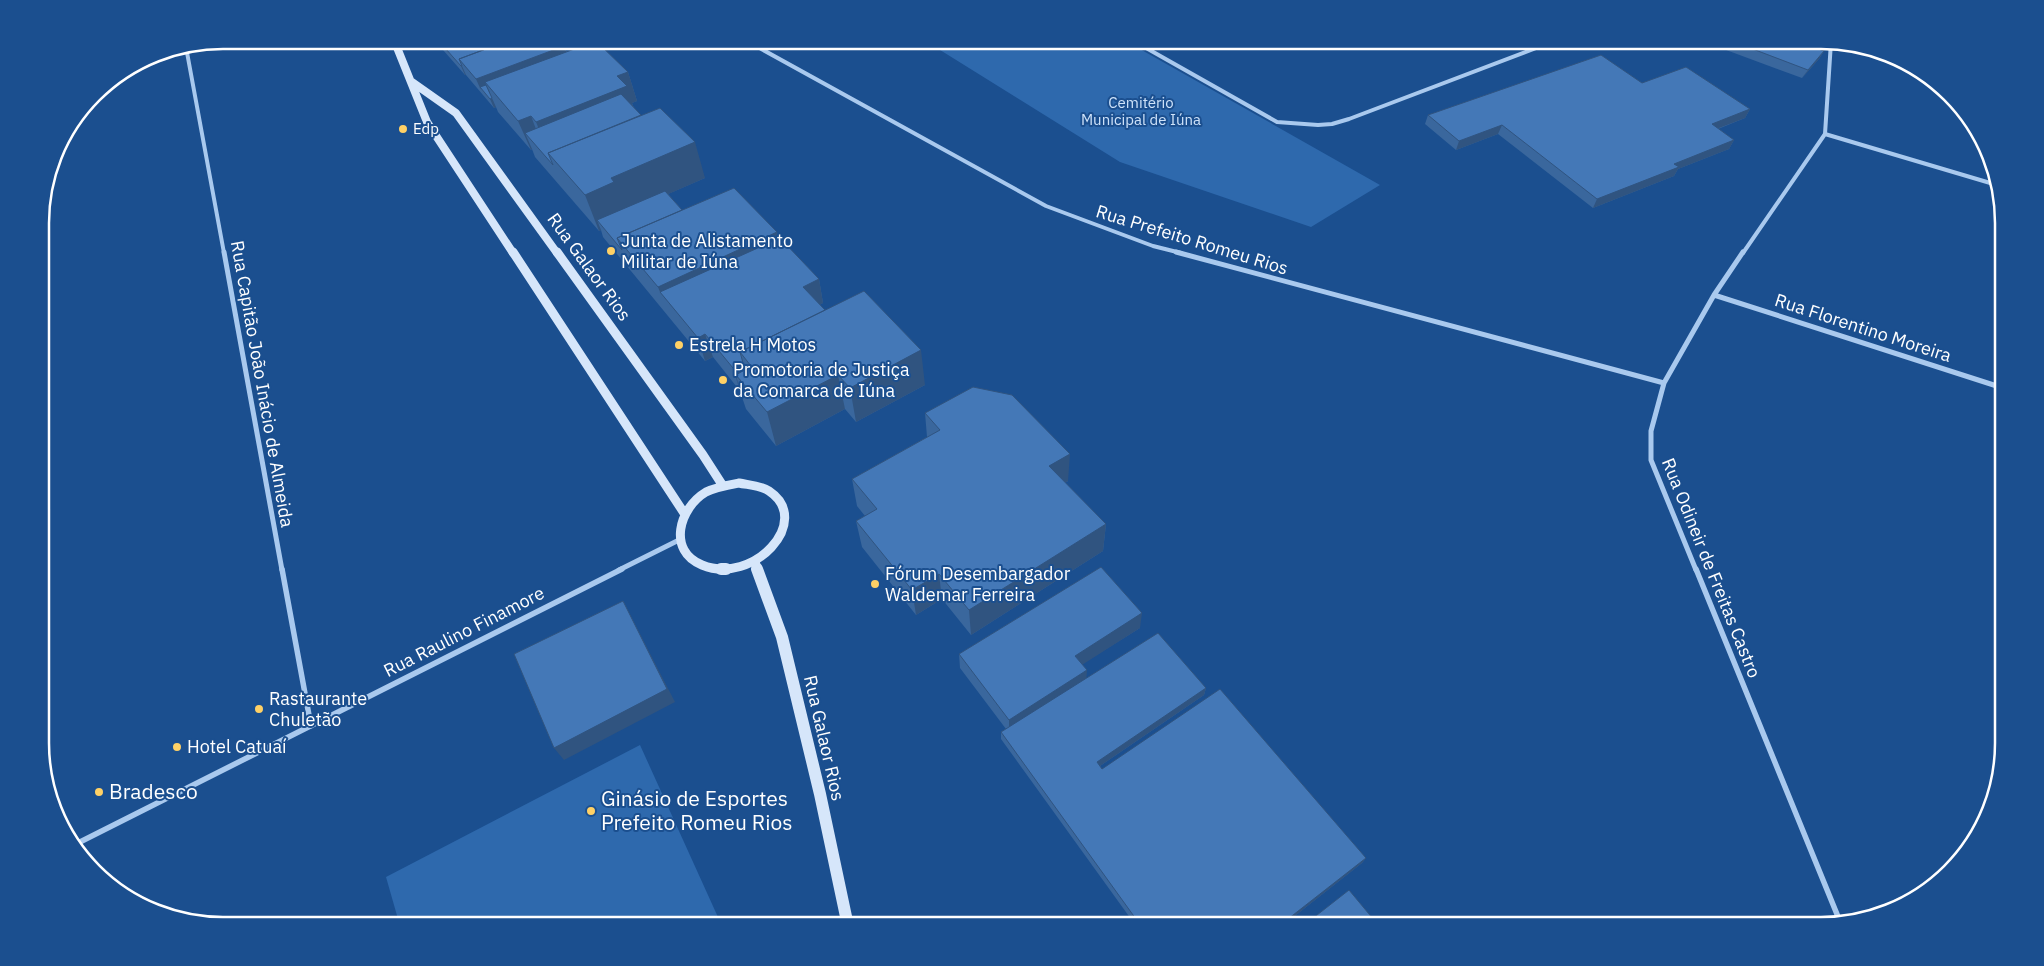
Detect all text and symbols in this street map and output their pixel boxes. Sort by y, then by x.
park label: Cemitério Municipal de Iúna [1081,93,1201,129]
place label: Edp [413,119,439,138]
marker: Edp [397,123,409,135]
street label: Rua Prefeito Romeu Rios [1093,199,1291,280]
street label: Rua Galaor Rios [542,208,636,325]
place label: Junta de Alistamento Militar de Iúna [621,229,793,273]
street label: Rua Capitão João Inácio de Almeida [226,239,299,530]
marker: Junta de Alistamento Militar de Iúna [605,245,617,257]
street label: Rua Florentino Moreira [1772,288,1955,367]
place label: Estrela H Motos [689,333,816,356]
marker: Estrela H Motos [673,339,685,351]
place label: Promotoria de Justiça da Comarca de Iúna [733,358,910,402]
marker: Promotoria de Justiça da Comarca de Iúna [717,374,729,386]
street label: Rua Odineir de Freitas Castro [1657,454,1766,681]
place label: Fórum Desembargador Waldemar Ferreira [885,562,1071,606]
marker: Fórum Desembargador Waldemar Ferreira [869,578,881,590]
street label: Rua Raulino Finamore [380,581,548,682]
street label: Rua Galaor Rios [799,673,850,803]
place label: Rastaurante Chuletão [269,687,367,731]
marker: Rastaurante Chuletão [253,703,265,715]
place label: Hotel Catuaí [187,735,287,758]
marker: Hotel Catuaí [171,741,183,753]
place label: Bradesco [109,777,198,805]
place label: Ginásio de Esportes Prefeito Romeu Rios [601,784,792,836]
marker: Bradesco [93,786,105,798]
marker: Ginásio de Esportes Prefeito Romeu Rios [585,805,597,817]

